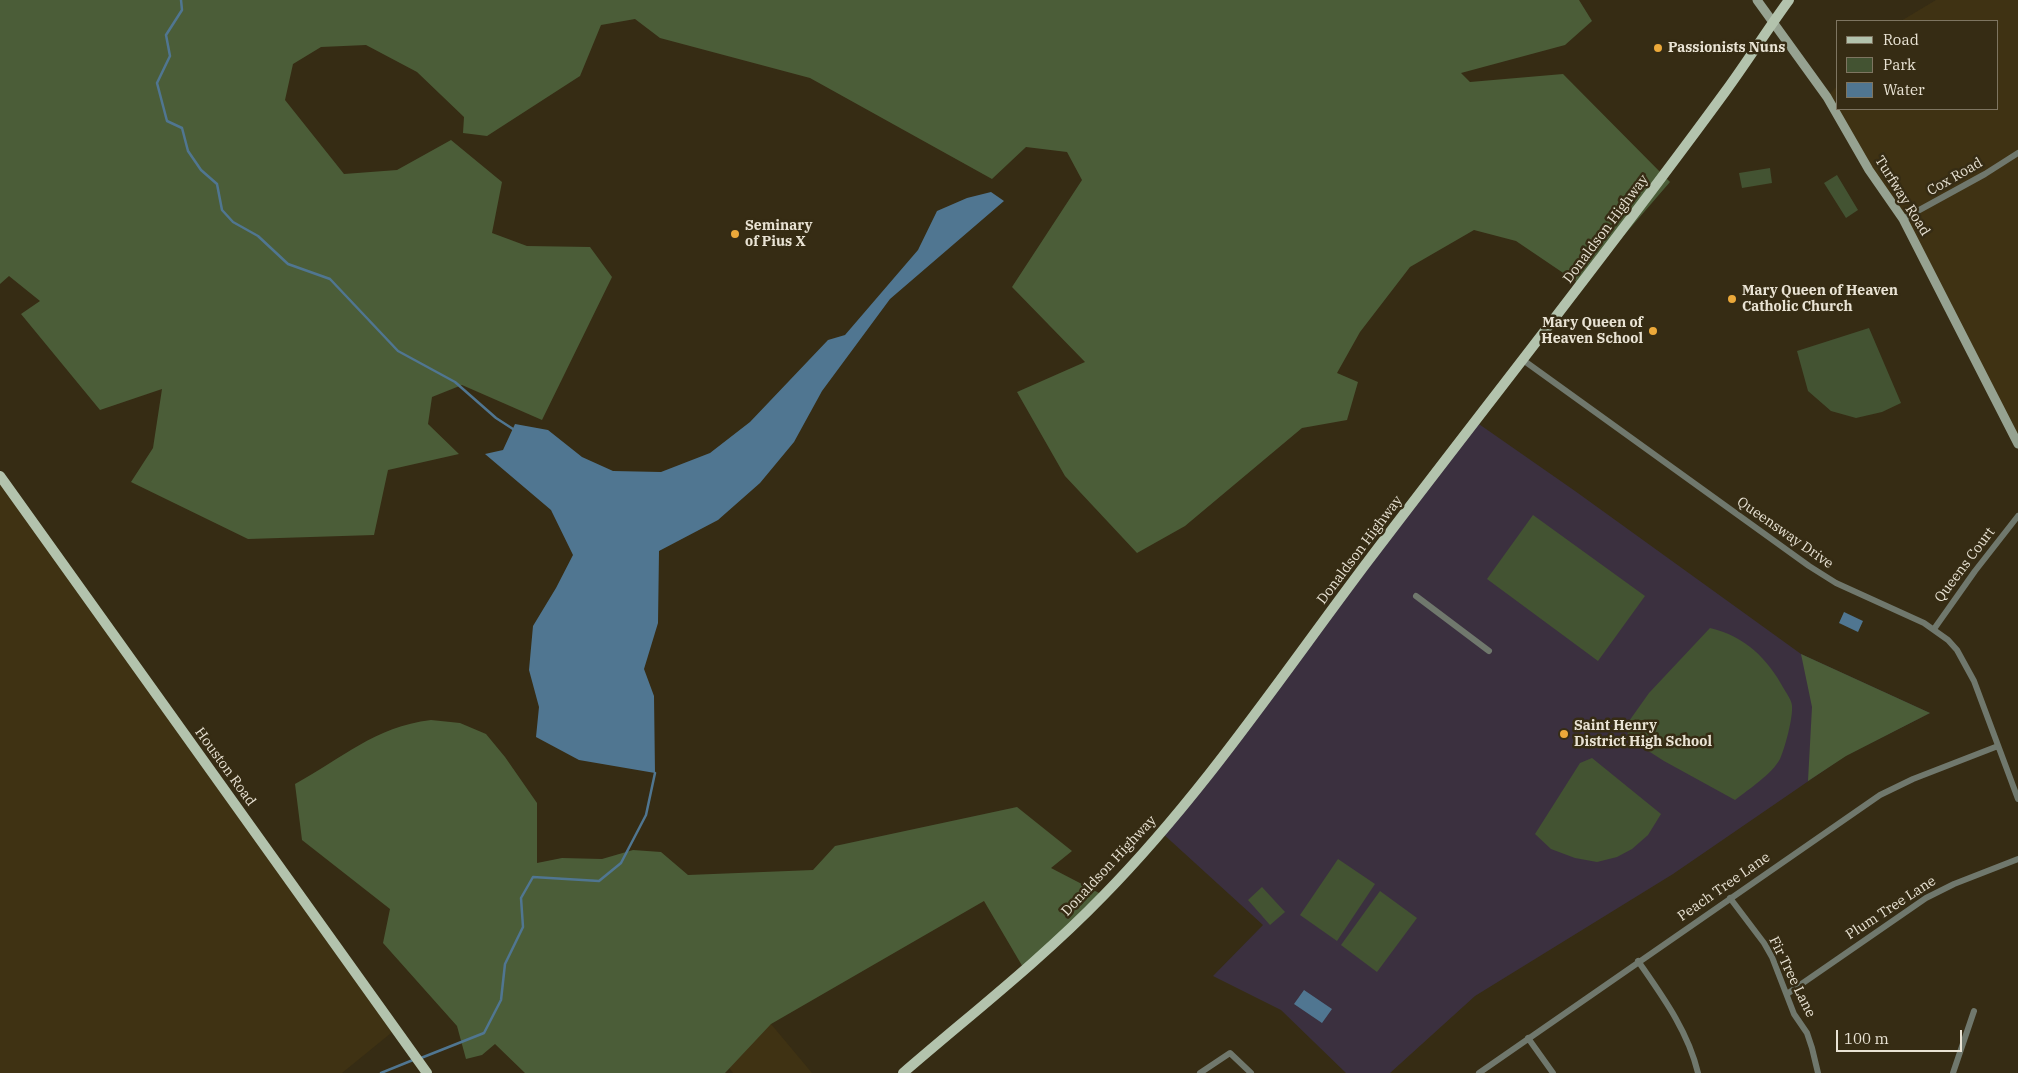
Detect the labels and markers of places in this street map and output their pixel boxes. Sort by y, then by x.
place label: Passionists Nuns [1668,40,1785,56]
marker: Passionists Nuns [1652,42,1664,54]
place label: Seminary of Pius X [745,218,813,250]
marker: Seminary of Pius X [729,228,741,240]
place label: Mary Queen of Heaven Catholic Church [1742,283,1898,316]
marker: Mary Queen of Heaven Catholic Church [1726,293,1738,305]
place label: Mary Queen of Heaven School [1541,315,1643,348]
marker: Mary Queen of Heaven School [1647,325,1659,337]
place label: Saint Henry District High School [1574,718,1712,750]
marker: Saint Henry District High School [1558,728,1570,740]

